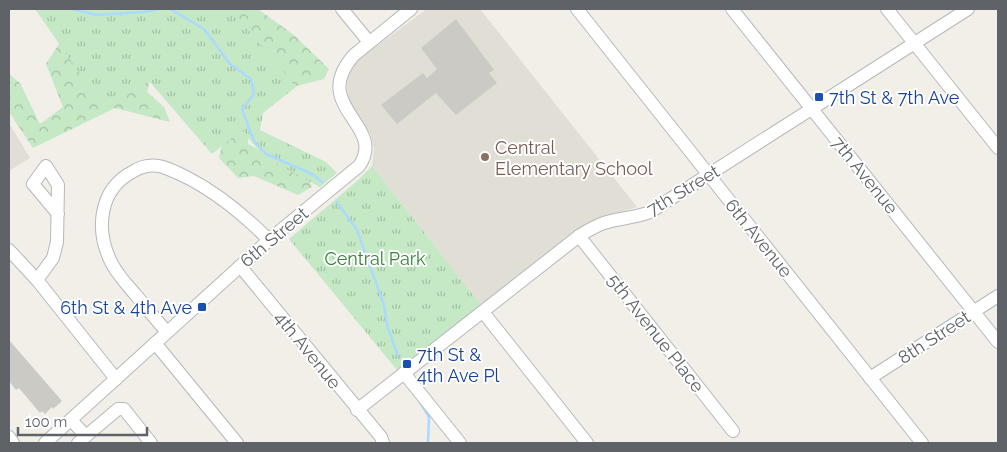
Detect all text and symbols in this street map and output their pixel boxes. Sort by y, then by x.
place label: 7th St & 7th Ave [829,87,960,108]
marker: 7th St & 7th Ave [813,91,825,103]
street label: 7th Avenue [827,132,903,218]
place label: Central Elementary School [495,137,653,179]
marker: Central Elementary School [479,151,491,163]
street label: 7th Street [643,160,723,220]
street label: 6th Avenue [721,195,797,282]
street label: 6th Street [236,203,312,271]
park label: Central Park [324,248,426,269]
street label: 5th Avenue Place [603,270,709,397]
place label: 6th St & 4th Ave [60,297,192,318]
marker: 6th St & 4th Ave [196,301,208,313]
street label: 8th Street [894,306,974,368]
street label: 4th Avenue [270,307,346,393]
place label: 7th St & 4th Ave Pl [417,344,500,386]
marker: 7th St & 4th Ave Pl [401,358,413,370]
scale bar [18,404,146,436]
text: 100 m [25,413,67,431]

